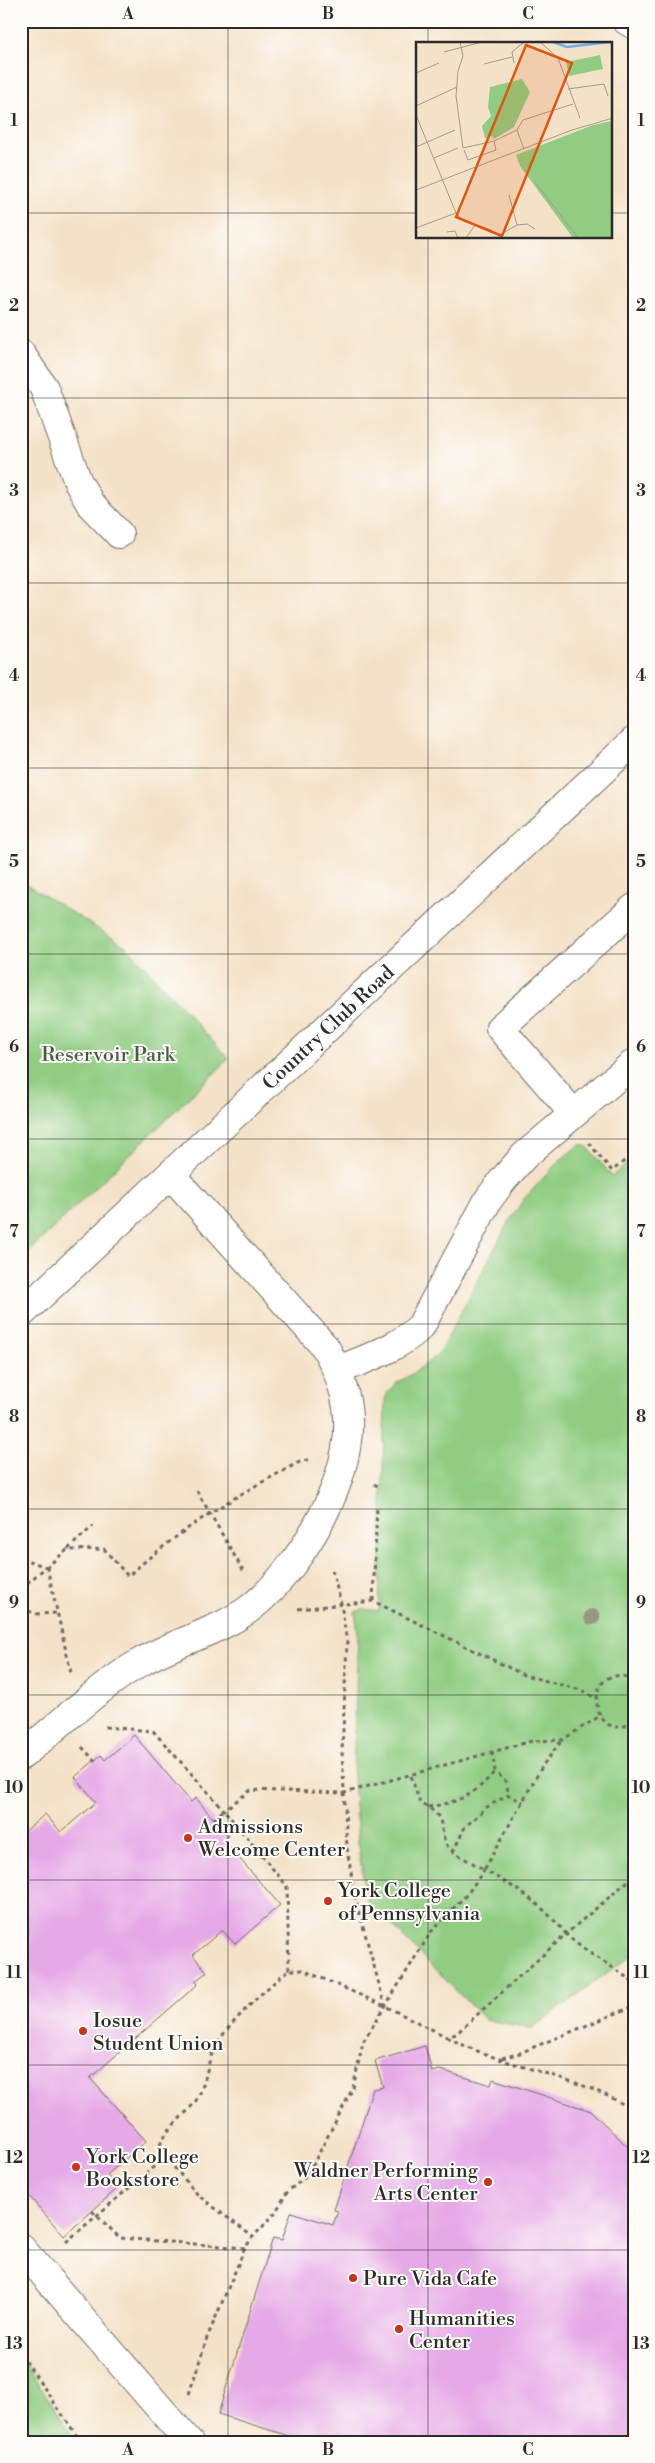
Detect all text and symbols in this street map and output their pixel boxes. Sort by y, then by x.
text: A [121,4,134,24]
text: B [322,4,334,24]
text: C [522,4,534,24]
inset map [416,42,612,239]
text: 1 [10,111,18,131]
text: 1 [637,111,645,131]
text: 2 [9,296,19,316]
text: 2 [636,296,646,316]
text: 3 [9,481,19,501]
text: 3 [636,481,646,501]
text: 4 [9,666,20,686]
text: 4 [636,666,647,686]
text: 5 [9,852,19,872]
text: 5 [636,852,646,872]
street label: Country Club Road [258,960,401,1096]
text: 6 [9,1037,19,1057]
text: 6 [636,1037,646,1057]
park label: Reservoir Park [41,1043,176,1068]
text: 7 [9,1222,19,1242]
text: 7 [636,1222,646,1242]
text: 8 [9,1407,19,1427]
text: 8 [636,1407,646,1427]
text: 9 [9,1593,19,1613]
text: 9 [636,1593,646,1613]
text: 10 [5,1778,23,1798]
text: 10 [632,1778,650,1798]
place label: Admissions Welcome Center [197,1815,346,1863]
marker: Admissions Welcome Center [182,1832,194,1844]
place label: York College of Pennsylvania [337,1879,481,1927]
marker: York College of Pennsylvania [322,1895,334,1907]
text: 11 [6,1963,22,1983]
text: 11 [633,1963,649,1983]
place label: Iosue Student Union [93,2009,224,2057]
marker: Iosue Student Union [77,2025,89,2037]
place label: York College Bookstore [85,2145,199,2193]
text: 12 [5,2148,23,2168]
text: 12 [632,2148,650,2168]
place label: Waldner Performing Arts Center [293,2159,479,2207]
marker: York College Bookstore [70,2161,82,2173]
marker: Waldner Performing Arts Center [482,2176,494,2188]
place label: Pure Vida Cafe [363,2267,497,2292]
marker: Pure Vida Cafe [347,2272,359,2284]
place label: Humanities Center [409,2307,515,2355]
marker: Humanities Center [393,2323,405,2335]
text: 13 [5,2334,23,2354]
text: 13 [632,2334,650,2354]
text: A [121,2440,134,2460]
text: B [322,2440,334,2460]
text: C [522,2440,534,2460]

